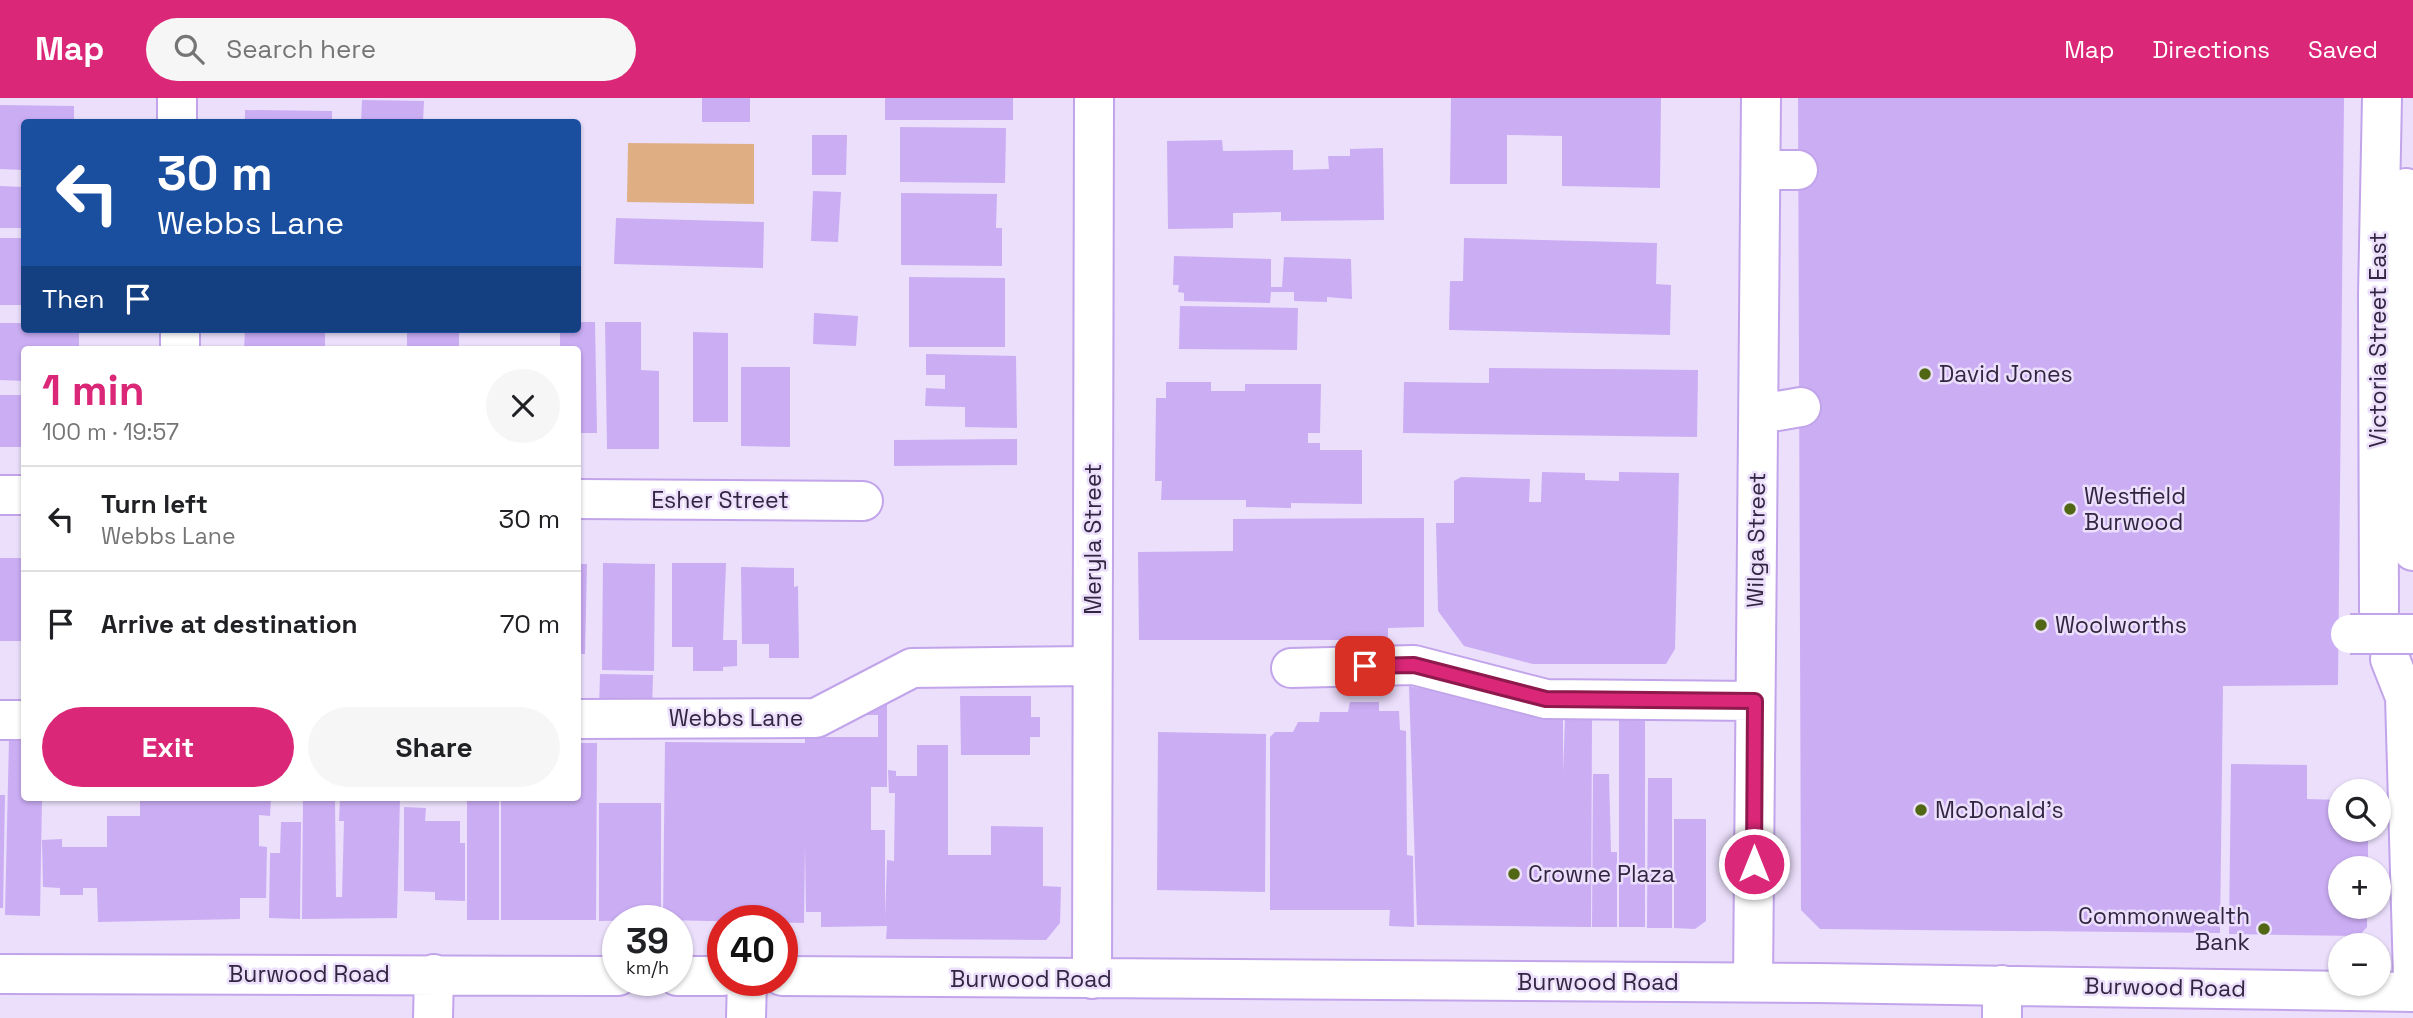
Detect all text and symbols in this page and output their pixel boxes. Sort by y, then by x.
search box [146,18,636,81]
text: Map [35,28,104,70]
icon: search [170,30,208,68]
text: Search here [226,32,376,66]
text: Map [2064,34,2114,65]
text: Directions [2152,34,2270,65]
text: Saved [2308,34,2378,65]
text: 30 m [157,142,273,204]
icon: left [42,147,133,238]
text: Webbs Lane [157,203,344,243]
street label: Victoria Street East [2363,232,2393,448]
icon: arrive [119,280,157,318]
text: Then [42,282,105,316]
place label: David Jones [1939,359,2073,389]
text: 1 min [42,364,145,417]
marker: David Jones [1917,366,1933,382]
button: close [486,369,560,443]
text: 100 m · 19:57 [42,417,179,447]
street label: Meryla Street [1078,463,1108,615]
street label: Wilga Street [1740,472,1772,608]
place label: Westfield Burwood [2084,481,2186,537]
street label: Esher Street [651,485,789,515]
text: Turn left [101,487,208,521]
icon: left [42,500,80,538]
marker: Westfield Burwood [2062,501,2078,517]
text: 30 m [499,502,560,536]
text: Webbs Lane [101,521,236,551]
icon: arrive [42,605,80,643]
text: Arrive at destination [101,607,358,641]
text: 70 m [500,607,560,641]
place label: Woolworths [2055,610,2187,640]
marker: Woolworths [2033,617,2049,633]
pin [1335,636,1395,696]
icon: arrive [1346,647,1384,685]
street label: Webbs Lane [669,703,803,733]
button: Exit [42,707,294,787]
button: Share [308,707,560,787]
map controls [2328,779,2391,996]
button: search [2328,779,2391,842]
place label: McDonald's [1935,795,2064,825]
marker: McDonald's [1913,802,1929,818]
position arrow [1717,827,1791,901]
button: + [2328,856,2391,919]
place label: Crowne Plaza [1528,859,1675,889]
marker: Crowne Plaza [1506,866,1522,882]
place label: Commonwealth Bank [2078,901,2250,957]
speed limit sign: 40 [707,905,798,996]
text: 39 [626,919,669,963]
marker: Commonwealth Bank [2256,921,2272,937]
button: − [2328,933,2391,996]
text: km/h [626,956,669,979]
street label: Burwood Road [228,959,390,989]
street label: Burwood Road [950,964,1112,994]
street label: Burwood Road [1517,967,1679,997]
street label: Burwood Road [2084,971,2246,1003]

